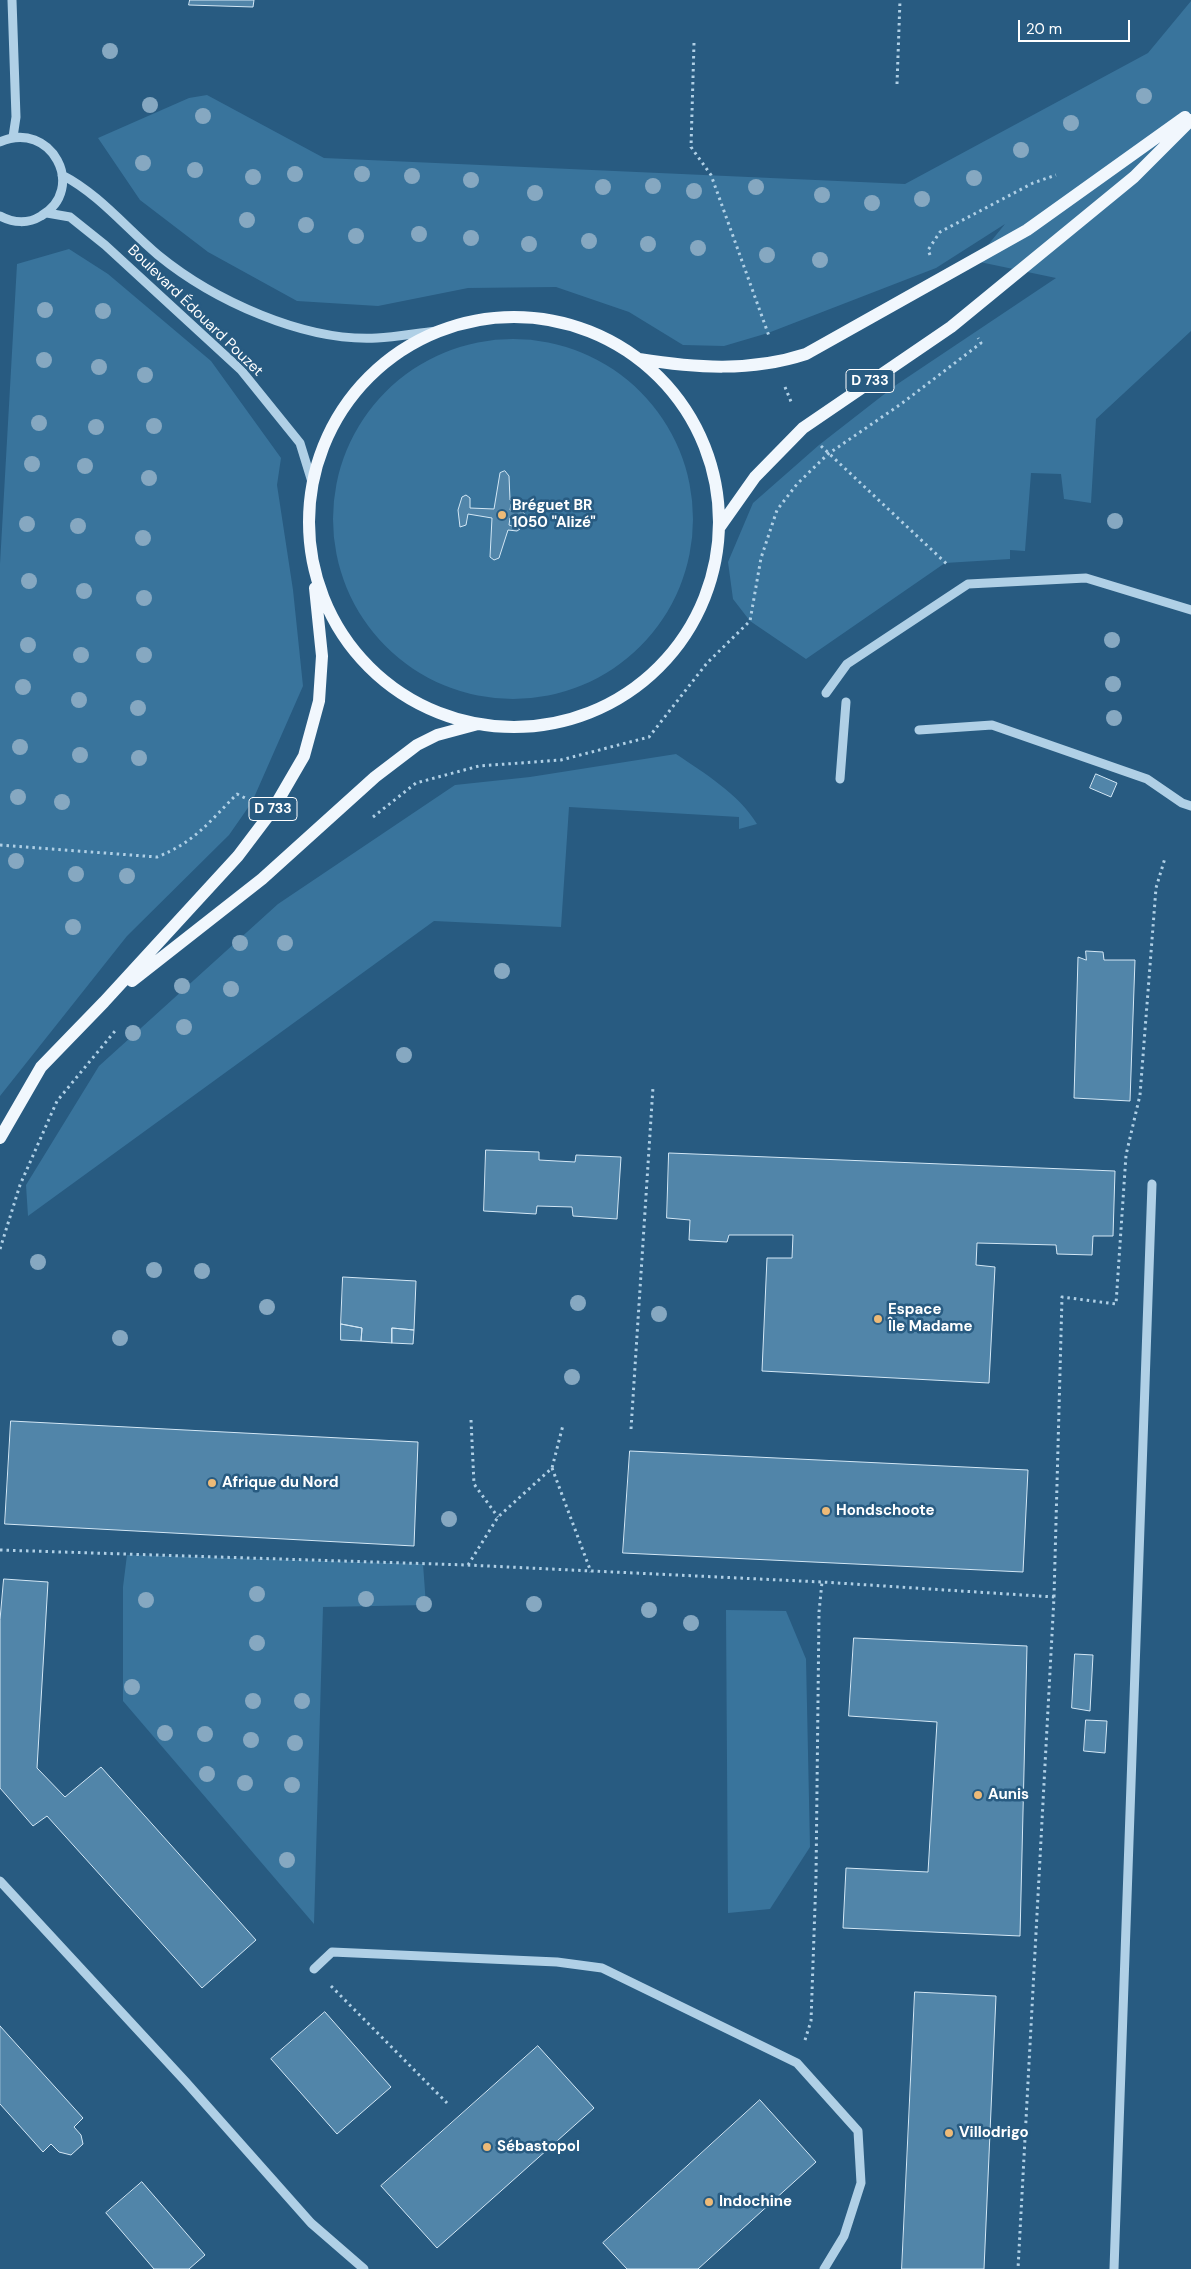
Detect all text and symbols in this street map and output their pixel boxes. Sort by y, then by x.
scale bar [1021,10,1134,42]
text: 20 m [1026,19,1062,39]
street label: Boulevard Édouard Pouzet [124,242,266,380]
road number: D 733 [846,370,894,392]
place label: Bréguet BR 1050 "Alizé" [512,497,596,532]
marker: Bréguet BR 1050 "Alizé" [496,509,508,521]
road number: D 733 [249,798,297,821]
place label: Espace Île Madame [888,1301,972,1336]
marker: Espace Île Madame [872,1313,884,1325]
place label: Afrique du Nord [222,1474,338,1492]
marker: Afrique du Nord [206,1477,218,1489]
place label: Hondschoote [836,1502,935,1520]
marker: Hondschoote [820,1505,832,1517]
place label: Aunis [988,1786,1029,1804]
marker: Aunis [972,1789,984,1801]
place label: Villodrigo [959,2124,1029,2142]
marker: Villodrigo [943,2127,955,2139]
place label: Sébastopol [497,2138,580,2156]
marker: Sébastopol [481,2141,493,2153]
place label: Indochine [719,2193,792,2211]
marker: Indochine [703,2196,715,2208]

